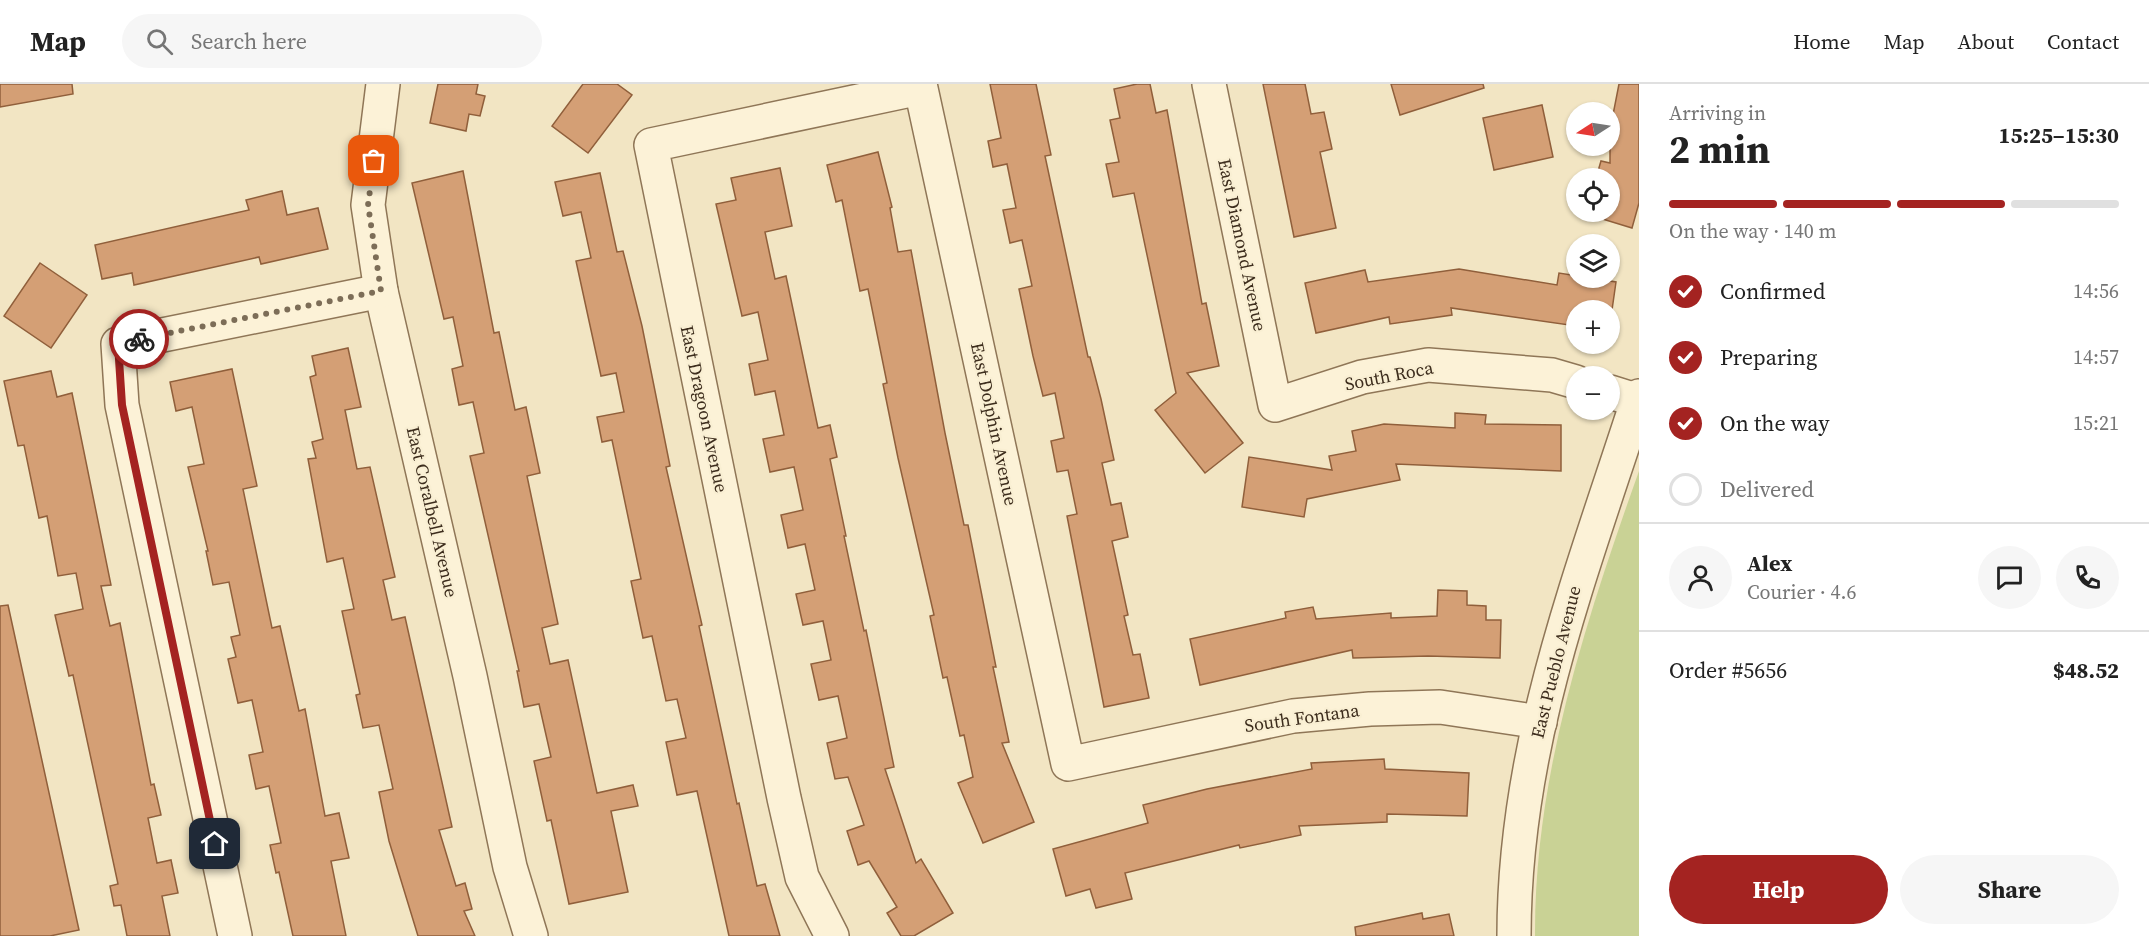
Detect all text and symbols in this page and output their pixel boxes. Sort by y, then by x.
search box [122,14,542,68]
text: Map [30,22,86,60]
icon: search [143,25,176,58]
text: Search here [191,26,307,56]
text: Home [1793,27,1851,56]
text: Map [1884,27,1925,56]
text: About [1958,27,2014,56]
text: Contact [2047,27,2119,56]
text: Arriving in [1669,99,1766,127]
north arrow [1566,102,1620,156]
map controls [1566,102,1620,420]
text: 15:25–15:30 [1999,120,2119,150]
text: 2 min [1669,123,1770,176]
pin [348,135,399,186]
icon: bag [357,144,390,177]
street label: East Diamond Avenue [1212,156,1273,333]
button: locate [1566,168,1620,222]
text: On the way · 140 m [1669,217,1836,245]
button: layers [1566,234,1620,288]
icon: check [1669,275,1702,308]
text: Confirmed [1720,276,1825,306]
text: 14:56 [2073,277,2119,305]
button: + [1566,300,1620,354]
courier [109,309,169,369]
icon: bike [123,323,156,356]
street label: East Dragoon Avenue [675,323,734,495]
street label: East Dolphin Avenue [965,340,1024,508]
icon: check [1669,341,1702,374]
text: Preparing [1720,342,1817,372]
text: 14:57 [2073,343,2119,371]
street label: South Roca [1343,355,1436,396]
button: − [1566,366,1620,420]
icon: check [1669,407,1702,440]
text: On the way [1720,408,1829,438]
text: 15:21 [2073,409,2119,437]
street label: East Coralbell Avenue [401,424,464,600]
text: Delivered [1720,474,1814,504]
button: person [1669,546,1732,609]
button: chat [1978,546,2041,609]
button: phone [2056,546,2119,609]
text: Alex [1747,548,1792,578]
text: Courier · 4.6 [1747,578,1856,606]
street label: East Pueblo Avenue [1524,583,1587,741]
text: Order #5656 [1669,655,1787,685]
text: $48.52 [2053,655,2119,685]
street label: South Fontana [1243,697,1362,738]
pin [189,818,240,869]
icon: home [198,827,231,860]
button: Help [1669,855,1888,924]
button: Share [1900,855,2119,924]

